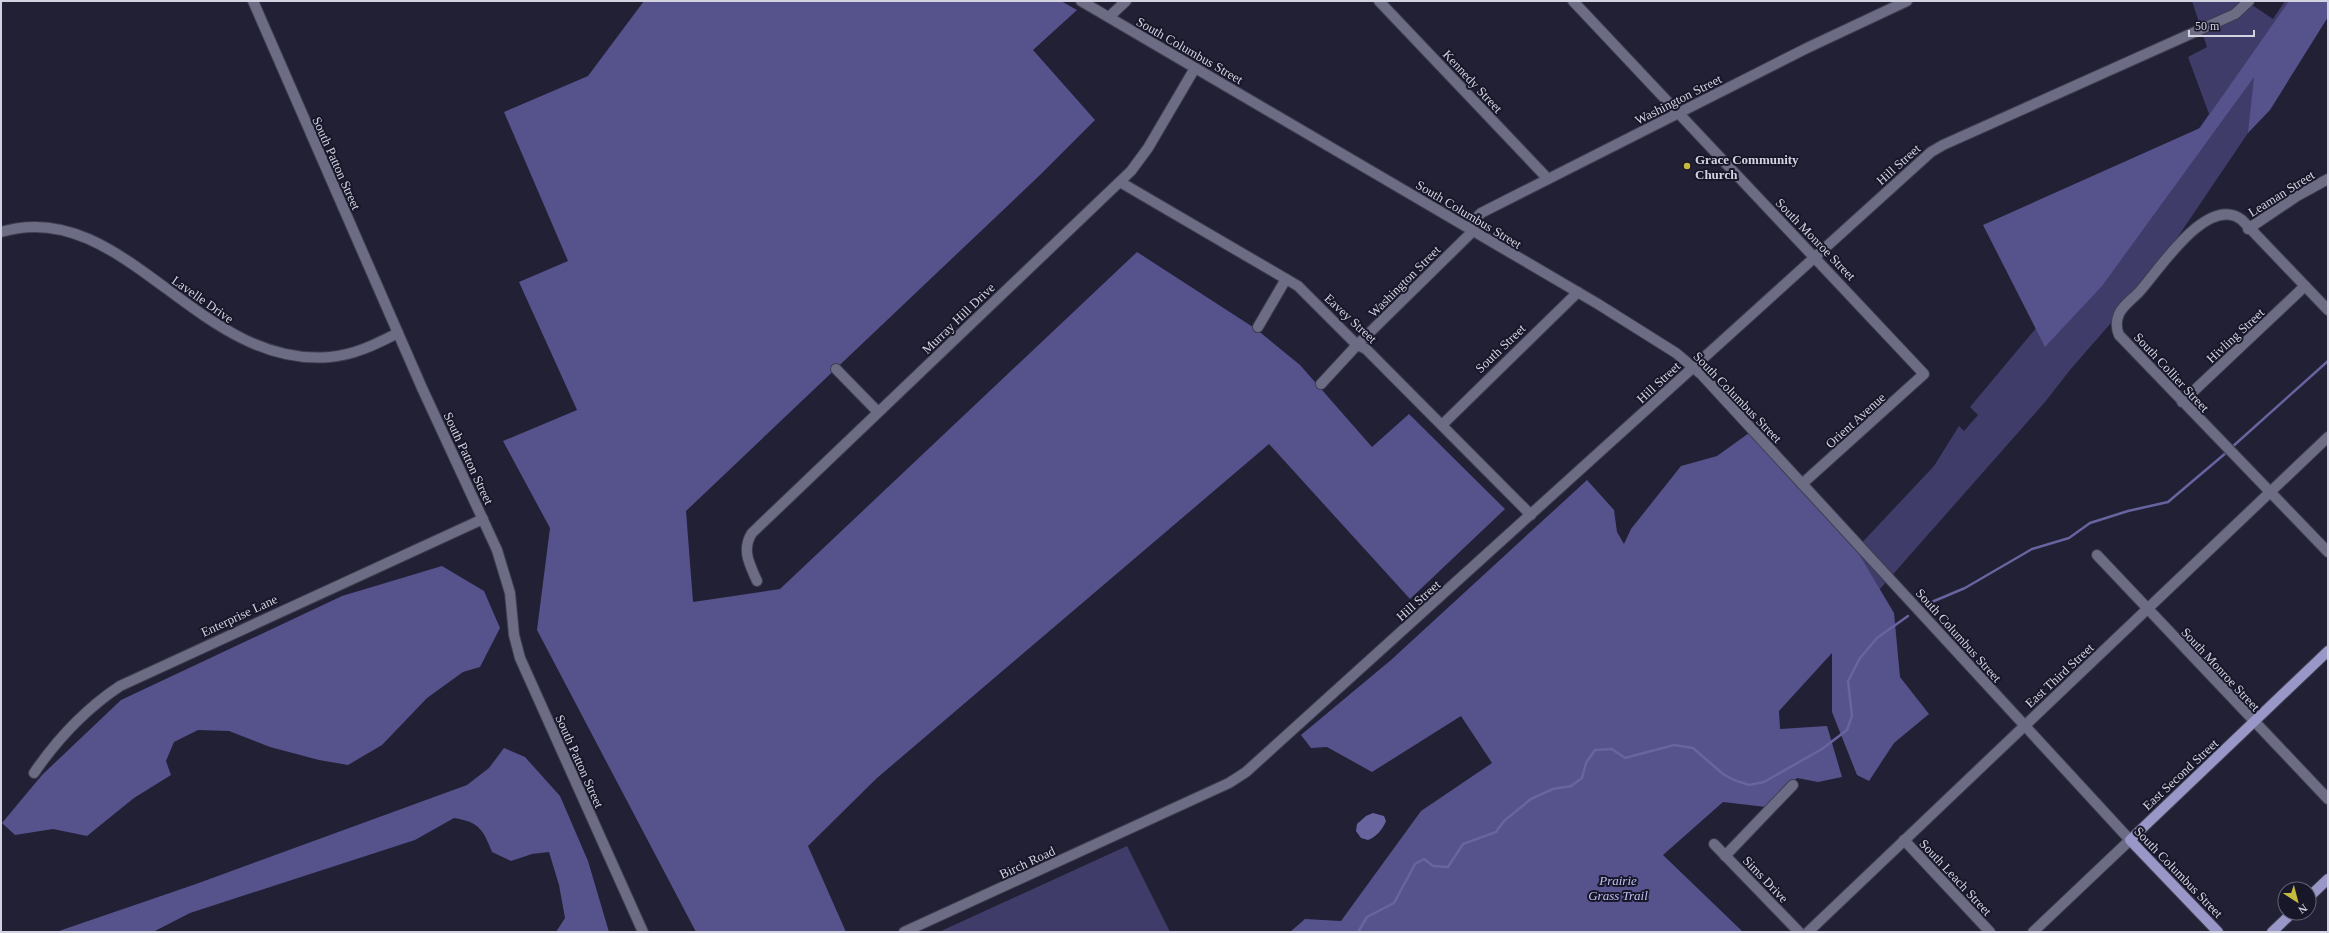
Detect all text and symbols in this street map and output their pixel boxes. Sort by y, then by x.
scale bar [2189,12,2254,38]
street label: South Columbus Street [1134,14,1246,87]
text: 50 m [2195,19,2220,33]
street label: Kennedy Street [1440,47,1506,116]
street label: Washington Street [1632,71,1724,128]
street label: South Patton Street [309,114,364,212]
street label: Hill Street [1873,141,1924,188]
place label: Grace Community Church [1695,152,1799,182]
marker: Grace Community Church [1682,161,1692,171]
street label: Leaman Street [2245,167,2318,220]
street label: South Columbus Street [1413,177,1525,252]
street label: South Monroe Street [1773,195,1859,284]
street label: Washington Street [1365,242,1444,320]
street label: Lavelle Drive [169,273,237,326]
street label: Murray Hill Drive [919,280,998,357]
street label: Eavey Street [1321,290,1380,347]
street label: Hivling Street [2203,305,2268,366]
street label: South Street [1472,320,1529,376]
street label: South Collier Street [2131,329,2213,415]
street label: South Columbus Street [1690,349,1785,446]
street label: Hill Street [1634,358,1683,406]
street label: Orient Avenue [1822,389,1888,451]
street label: South Patton Street [441,410,497,507]
street label: Hill Street [1393,577,1444,624]
street label: South Columbus Street [1913,585,2005,685]
street label: Enterprise Lane [199,591,280,640]
street label: South Monroe Street [2178,625,2263,714]
street label: East Third Street [2022,640,2097,711]
street label: South Patton Street [552,712,607,810]
street label: East Second Street [2140,735,2221,813]
street label: South Columbus Street [2131,824,2226,921]
street label: South Leach Street [1916,836,1995,919]
street label: Birch Road [997,843,1058,882]
street label: Sims Drive [1740,853,1792,906]
park label: Prairie Grass Trail [1588,873,1648,903]
north arrow [2277,881,2317,921]
text: N [2296,902,2310,916]

